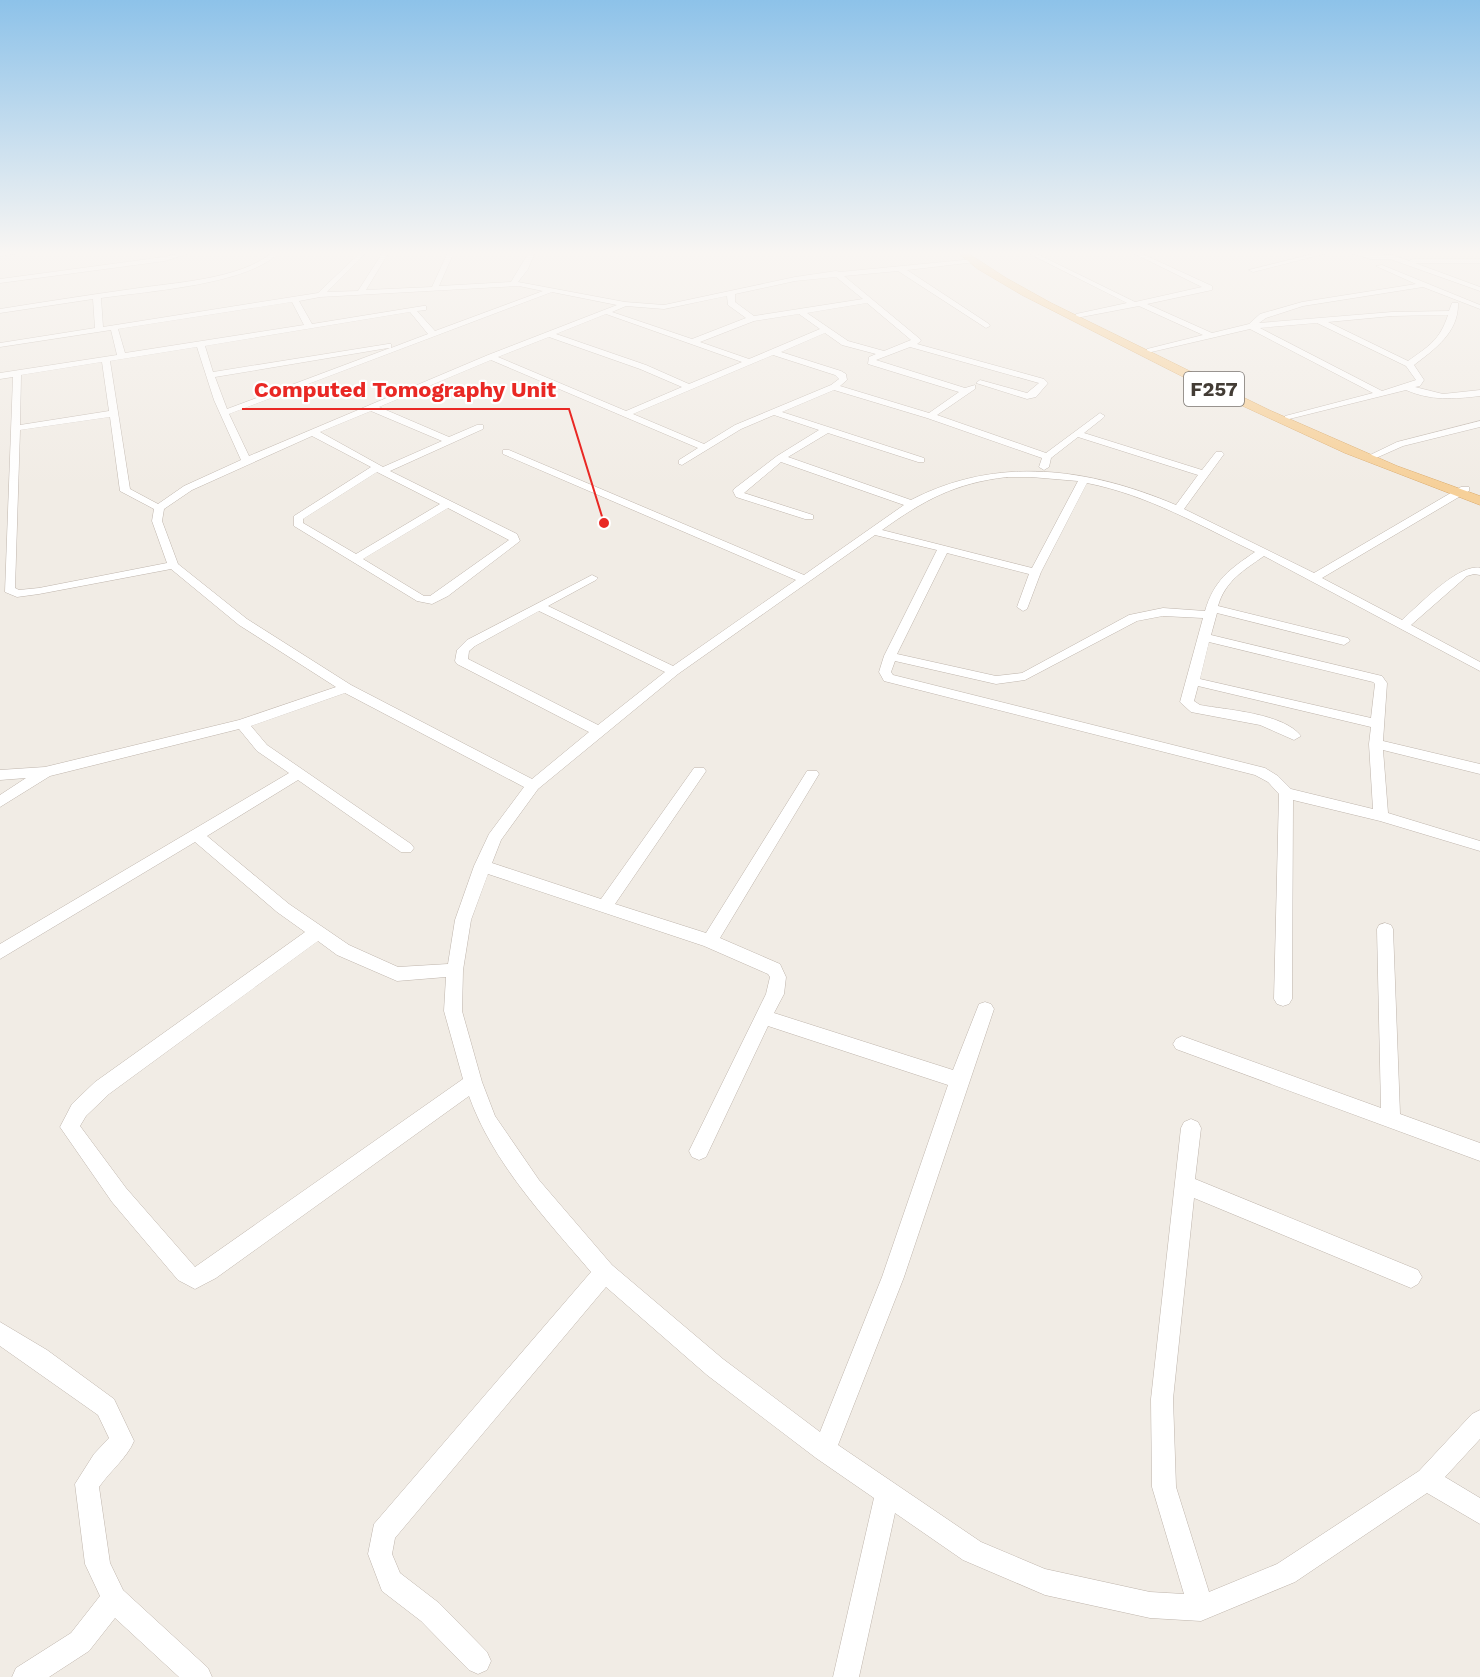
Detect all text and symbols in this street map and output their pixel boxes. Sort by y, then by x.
callout: Computed Tomography Unit [242,369,569,409]
road number: F257 [1184,372,1244,406]
text: Computed Tomography Unit [254,377,557,402]

